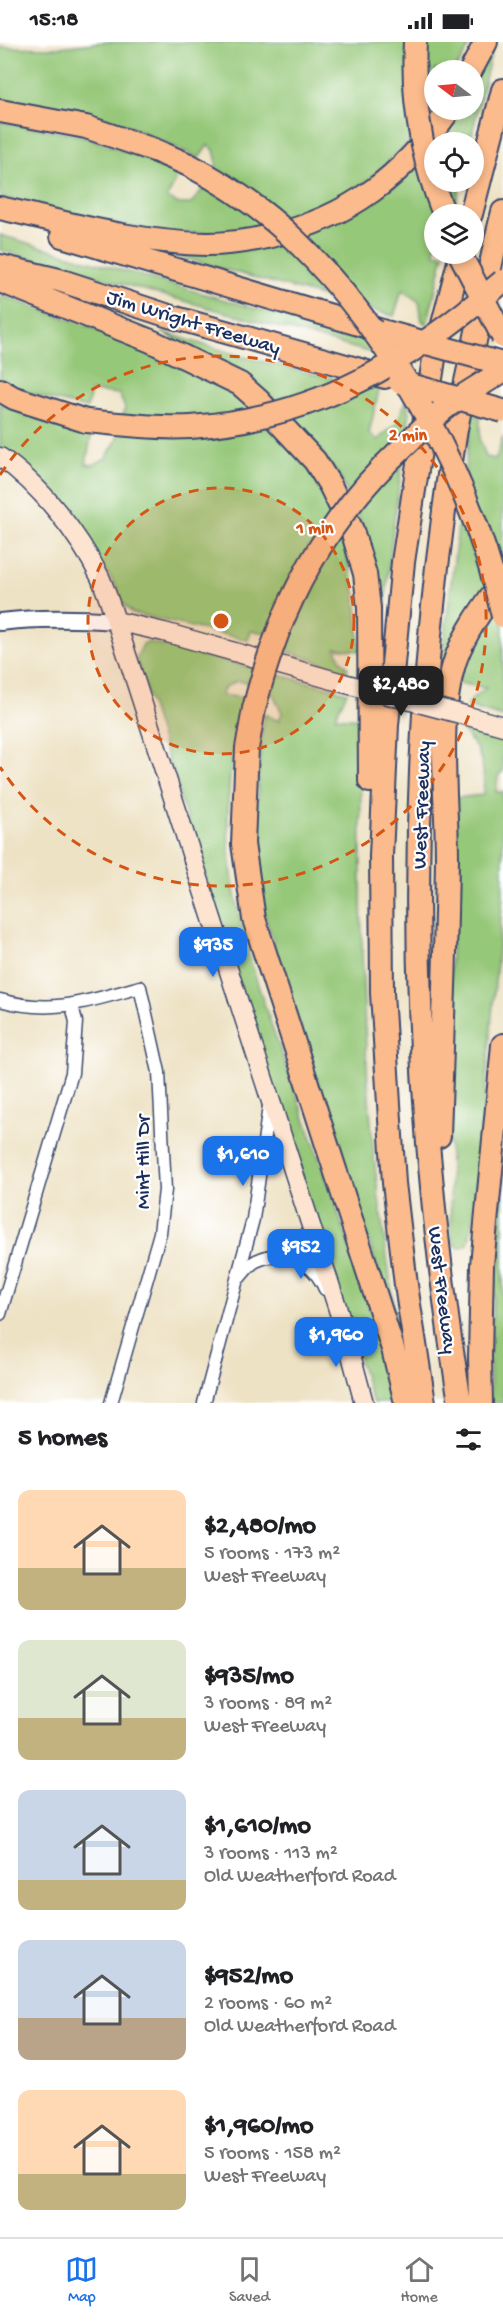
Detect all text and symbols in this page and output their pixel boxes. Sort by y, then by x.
text: 15:18 [30,8,78,34]
north arrow [424,60,484,120]
map controls [424,60,484,264]
button: locate [424,132,484,192]
button: layers [424,204,484,264]
street label: Jim Wright Freeway [103,286,283,363]
text: 2 min [389,426,428,447]
text: 1 min [296,519,334,540]
centre of rings [211,611,231,631]
pin: $2,480 [352,666,450,717]
text: $2,480 [373,674,429,697]
street label: West Freeway [409,741,438,870]
pin: $935 [177,927,249,978]
text: $935 [193,935,233,958]
street label: Mint Hill Dr [133,1113,158,1209]
pin: $1,610 [194,1136,292,1187]
text: $1,610 [217,1144,269,1167]
street label: West Freeway [420,1225,461,1356]
pin: $952 [265,1229,337,1280]
text: $952 [281,1237,321,1260]
pin: $1,960 [287,1317,385,1368]
text: $1,960 [309,1325,363,1348]
icon: filters [452,1423,485,1456]
text: 5 homes [18,1424,107,1455]
text: $2,480/mo [204,1512,316,1543]
icon: home [66,1514,138,1586]
text: 5 rooms · 173 m² [204,1543,340,1566]
text: West Freeway [204,1566,326,1589]
text: $935/mo [204,1662,294,1693]
icon: home [66,1664,138,1736]
text: 3 rooms · 89 m² [204,1693,332,1716]
text: West Freeway [204,1716,326,1739]
text: $1,610/mo [204,1812,311,1843]
icon: home [66,1814,138,1886]
text: 3 rooms · 113 m² [204,1843,338,1866]
text: Old Weatherford Road [204,1866,395,1889]
text: $952/mo [204,1962,293,1993]
icon: home [66,1964,138,2036]
text: 2 rooms · 60 m² [204,1993,332,2016]
text: Old Weatherford Road [204,2016,395,2039]
text: $1,960/mo [204,2112,314,2143]
icon: home [66,2114,138,2186]
text: 5 rooms · 158 m² [204,2143,341,2166]
text: West Freeway [204,2166,326,2189]
tab: Map [65,2253,98,2308]
tab: Saved [229,2253,270,2308]
tab: Home [401,2253,438,2308]

